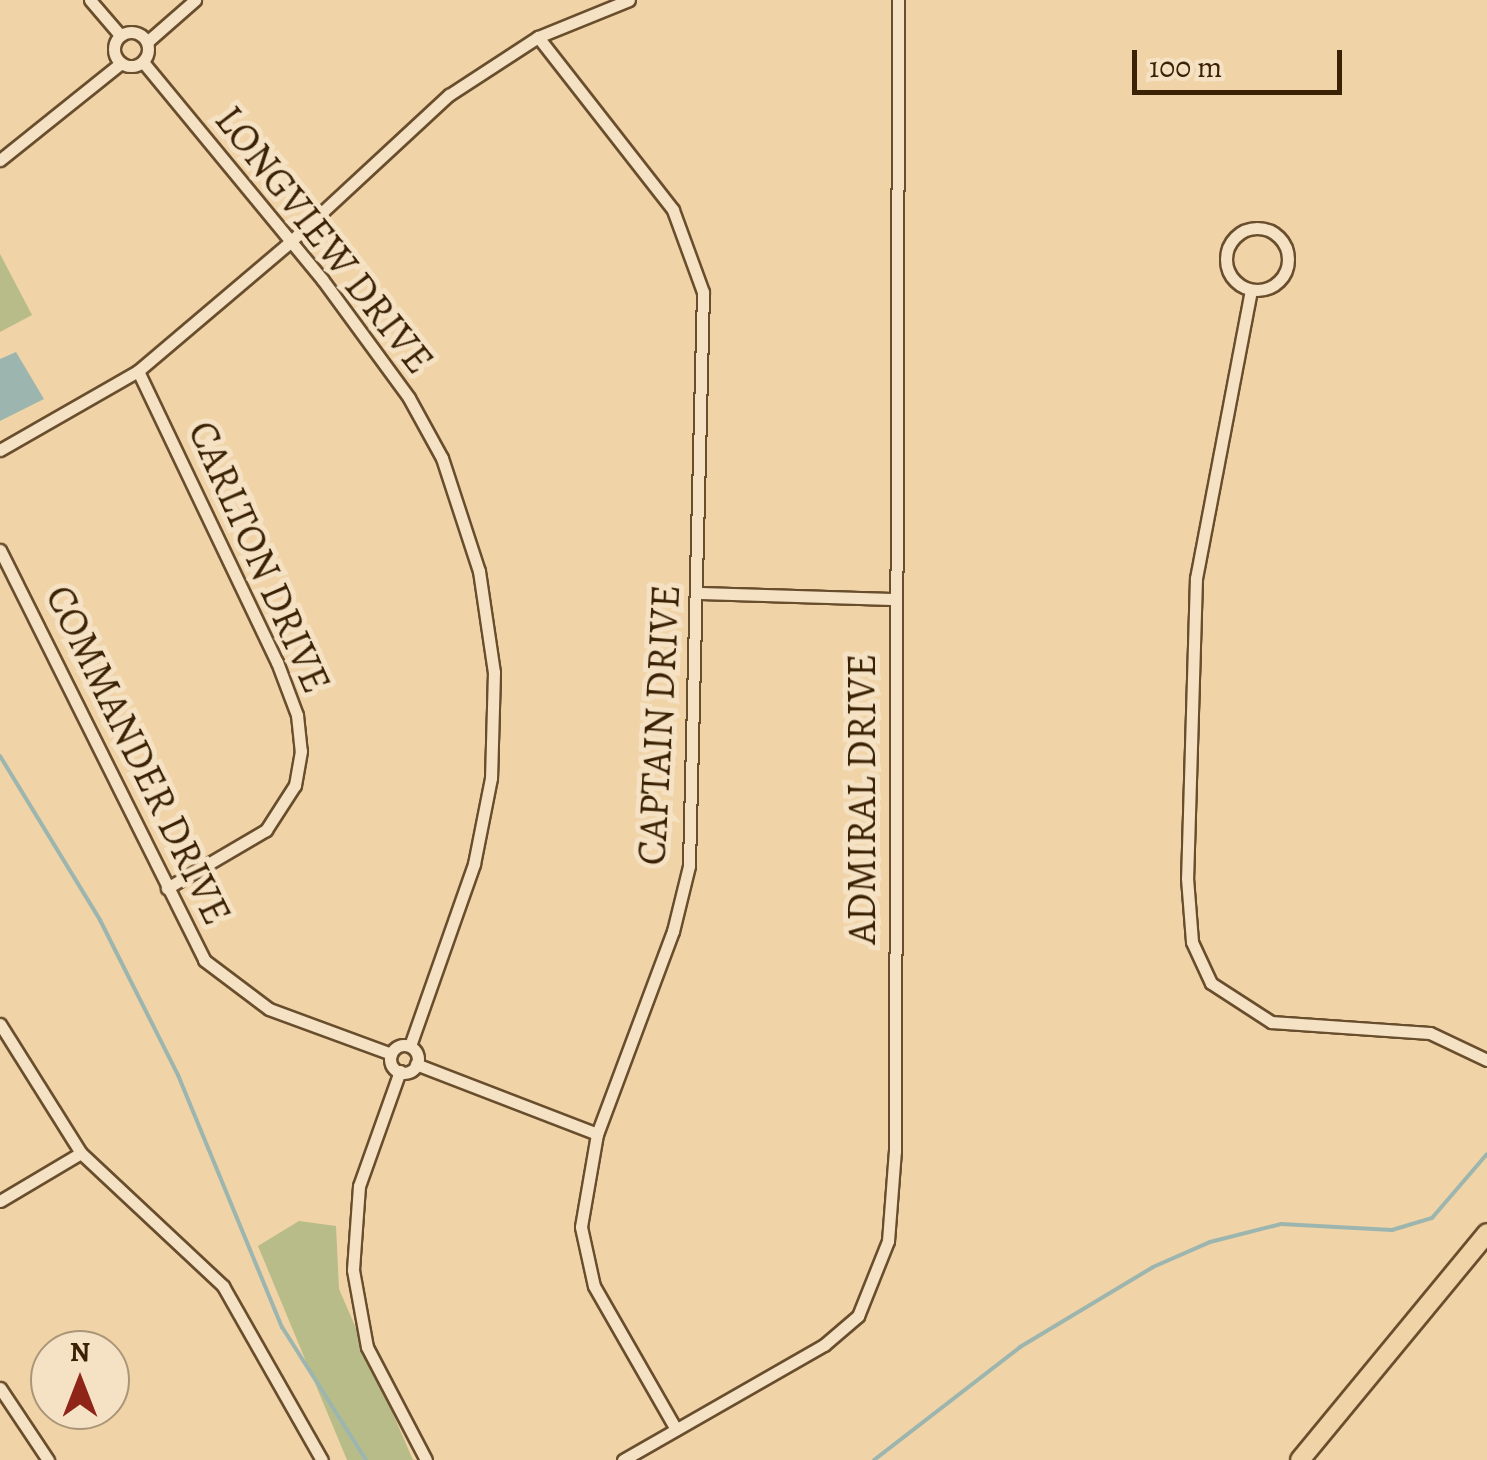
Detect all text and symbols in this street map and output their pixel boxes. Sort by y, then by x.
scale bar [1137,30,1347,92]
text: 100 m [1149,47,1222,87]
street label: LONGVIEW DRIVE [205,97,443,383]
street label: CARLTON DRIVE [178,414,340,700]
street label: COMMANDER DRIVE [35,578,241,932]
street label: CAPTAIN DRIVE [628,584,690,866]
street label: ADMIRAL DRIVE [838,654,886,944]
north arrow [30,1330,130,1430]
text: N [70,1333,90,1371]

